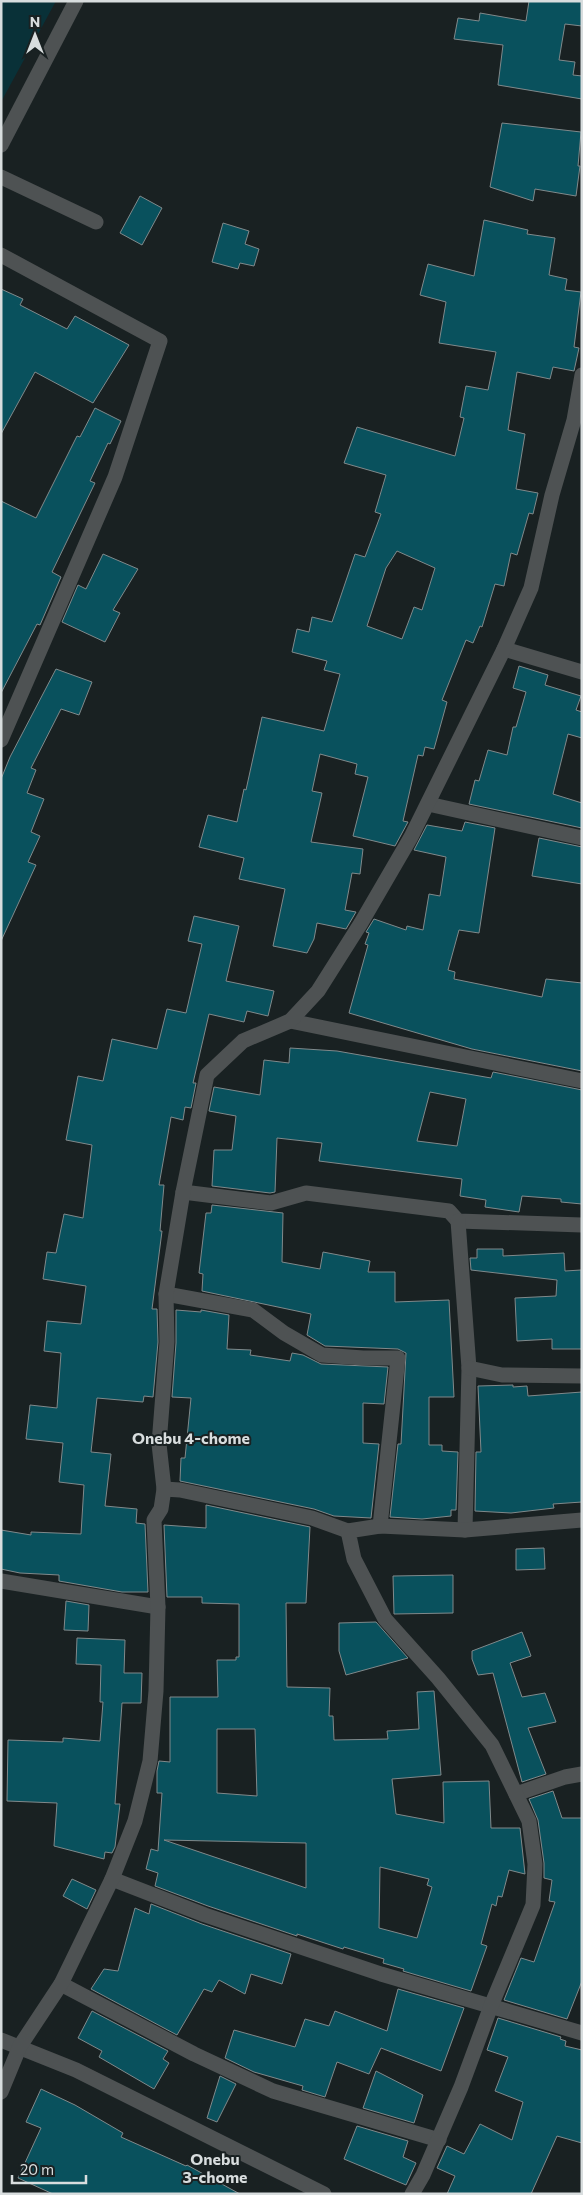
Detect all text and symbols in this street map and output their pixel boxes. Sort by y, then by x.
north arrow [10,10,60,60]
text: N [30,13,40,30]
district label: Onebu 4-chome [132,1428,250,1447]
district label: Onebu 3-chome [182,2149,248,2186]
scale bar [12,2152,86,2184]
text: 20 m [20,2160,54,2178]

